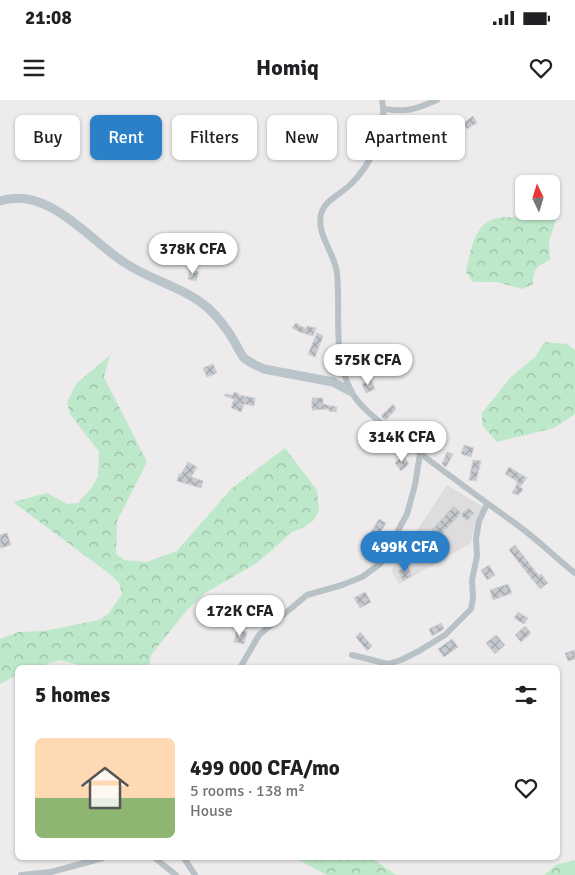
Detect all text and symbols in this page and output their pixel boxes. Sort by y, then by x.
text: 21:08 [25,6,72,30]
icon: menu [20,54,48,82]
text: Homiq [256,54,319,81]
icon: heart [527,54,555,82]
chip: Buy [15,115,80,160]
chip: Rent [90,115,162,160]
chip: Filters [172,115,257,160]
chip: New [267,115,337,160]
chip: Apartment [347,115,465,160]
north arrow [515,175,560,220]
map controls [515,175,560,220]
pin: 378K CFA [141,232,245,275]
text: 378K CFA [160,239,226,259]
pin: 575K CFA [316,344,420,386]
text: 575K CFA [335,350,401,370]
pin: 314K CFA [350,420,454,463]
text: 314K CFA [369,427,435,447]
pin: 499K CFA [353,530,457,573]
text: 499K CFA [372,537,438,557]
pin: 172K CFA [188,594,292,637]
text: 172K CFA [207,601,273,621]
icon: filters [512,681,540,709]
text: 5 homes [35,682,110,708]
text: 499 000 CFA/mo [190,755,340,781]
icon: home [75,758,135,818]
icon: heart [512,774,540,802]
text: 5 rooms · 138 m² [190,781,305,801]
text: House [190,801,233,821]

